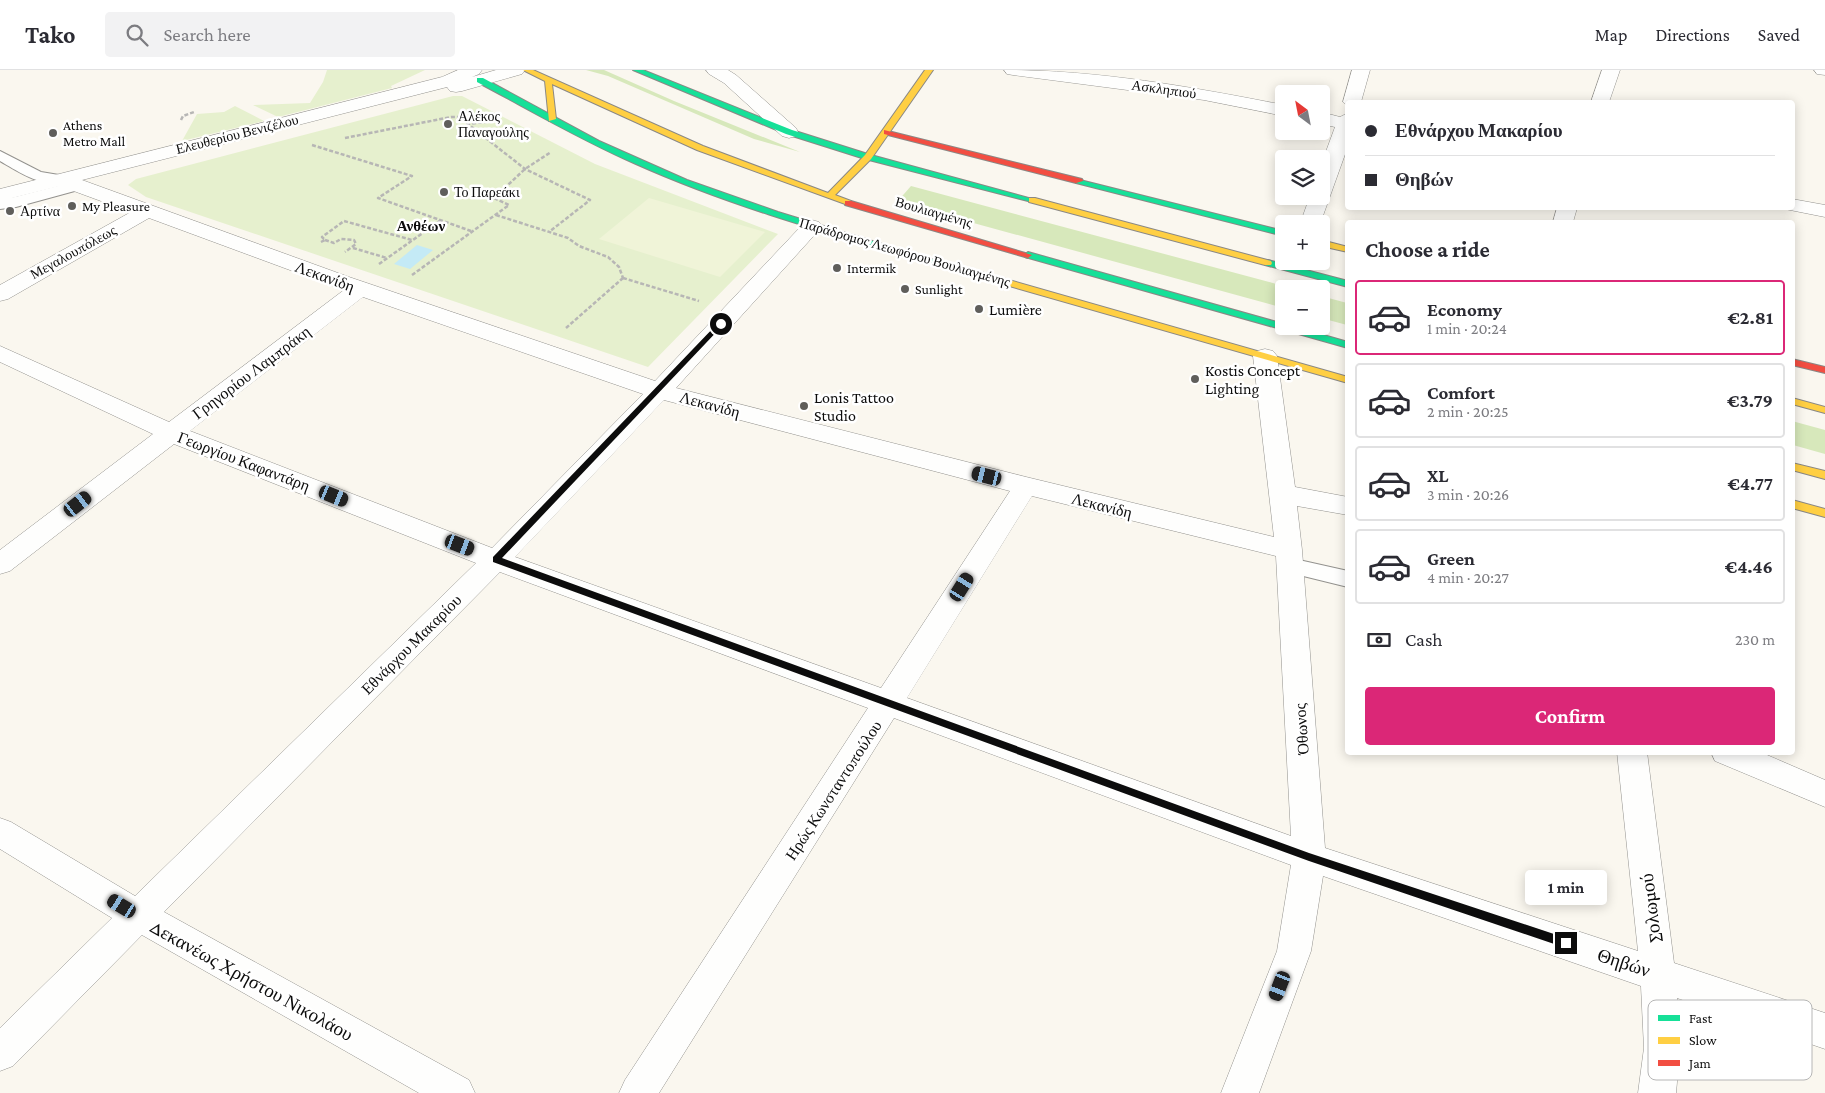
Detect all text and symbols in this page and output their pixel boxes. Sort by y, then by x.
search box [105,12,455,57]
text: Tako [25,21,75,48]
icon: search [123,21,151,49]
text: Search here [163,24,251,45]
text: Map [1595,25,1627,45]
text: Directions [1655,25,1730,45]
text: Saved [1758,25,1800,45]
street label: Ασκληπιού [1131,77,1197,101]
north arrow [1275,85,1330,140]
map controls [1275,85,1330,335]
place label: Αλέκος Παναγούλης [458,108,529,140]
street label: Ελευθερίου Βενιζέλου [174,111,300,157]
place label: Athens Metro Mall [63,117,125,149]
marker: Αλέκος Παναγούλης [442,118,454,130]
text: Εθνάρχου Μακαρίου [1395,120,1563,141]
marker: Athens Metro Mall [47,127,59,139]
button: layers [1275,150,1330,205]
text: Θηβών [1395,169,1453,190]
place label: Το Παρεάκι [454,184,520,200]
marker: Το Παρεάκι [438,186,450,198]
street label: Βουλιαγμένης [893,193,975,231]
place label: My Pleasure [82,198,150,214]
marker: My Pleasure [66,200,78,212]
place label: Αρτίνα [20,203,61,219]
marker: Αρτίνα [4,205,16,217]
street label: Παράδρομος Λεωφόρου Βουλιαγμένης [798,214,1013,290]
button: + [1275,215,1330,270]
district label: Ανθέων [397,218,445,234]
street label: Μεγαλουπόλεως [27,222,119,282]
text: Choose a ride [1365,237,1490,262]
street label: Λεκανίδη [292,258,357,296]
place label: Intermik [847,260,896,276]
marker: Intermik [831,262,843,274]
button: − [1275,280,1330,335]
place label: Sunlight [915,281,963,297]
marker: Sunlight [899,283,911,295]
icon: car [1367,295,1412,340]
text: Economy [1427,299,1502,320]
place label: Lumière [989,301,1042,318]
marker: Lumière [973,303,985,315]
text: €2.81 [1727,307,1773,328]
route start [710,313,732,335]
text: 1 min · 20:24 [1427,320,1507,337]
street label: Γρηγορίου Λαμπράκη [189,323,314,423]
place label: Kostis Concept Lighting [1205,362,1301,398]
marker: Kostis Concept Lighting [1189,373,1201,385]
icon: car [1367,378,1412,423]
text: Comfort [1427,382,1495,403]
street label: Λεκανίδη [677,388,742,422]
place label: Lonis Tattoo Studio [814,389,894,424]
text: €3.79 [1727,390,1773,411]
marker: Lonis Tattoo Studio [798,400,810,412]
text: 2 min · 20:25 [1427,403,1509,420]
street label: Γεωργίου Καφαντάρη [175,428,312,495]
icon: car [1367,461,1412,506]
car [970,465,1003,487]
text: XL [1427,465,1449,486]
text: €4.77 [1728,473,1773,494]
car [317,483,350,509]
text: 3 min · 20:26 [1427,486,1509,503]
car [61,489,94,519]
street label: Λεκανίδη [1069,490,1134,522]
car [443,533,476,557]
icon: car [1367,544,1412,589]
text: Green [1427,548,1475,569]
text: €4.46 [1725,556,1773,577]
text: 4 min · 20:27 [1427,569,1509,586]
car [947,570,976,604]
street label: Εθνάρχου Μακαρίου [358,591,465,698]
icon: cash [1365,626,1393,654]
text: Cash [1405,629,1443,650]
text: 230 m [1735,631,1775,648]
button: Confirm [1365,687,1775,745]
street label: Όθωνος [1291,702,1312,756]
street label: Ηρώς Κωνσταντοπούλου [782,717,886,864]
callout: 1 min [1525,870,1607,906]
street label: Σολωμού [1636,872,1665,944]
text: 1 min [1548,879,1584,896]
car [105,892,138,920]
street label: Δεκανέως Χρήστου Νικολάου [147,916,357,1045]
route end [1555,932,1577,954]
street label: Θηβών [1595,944,1653,981]
car [1267,969,1292,1003]
legend [1648,1000,1812,1080]
text: Fast [1689,1010,1713,1026]
text: Slow [1689,1032,1717,1048]
text: Jam [1687,1055,1711,1071]

